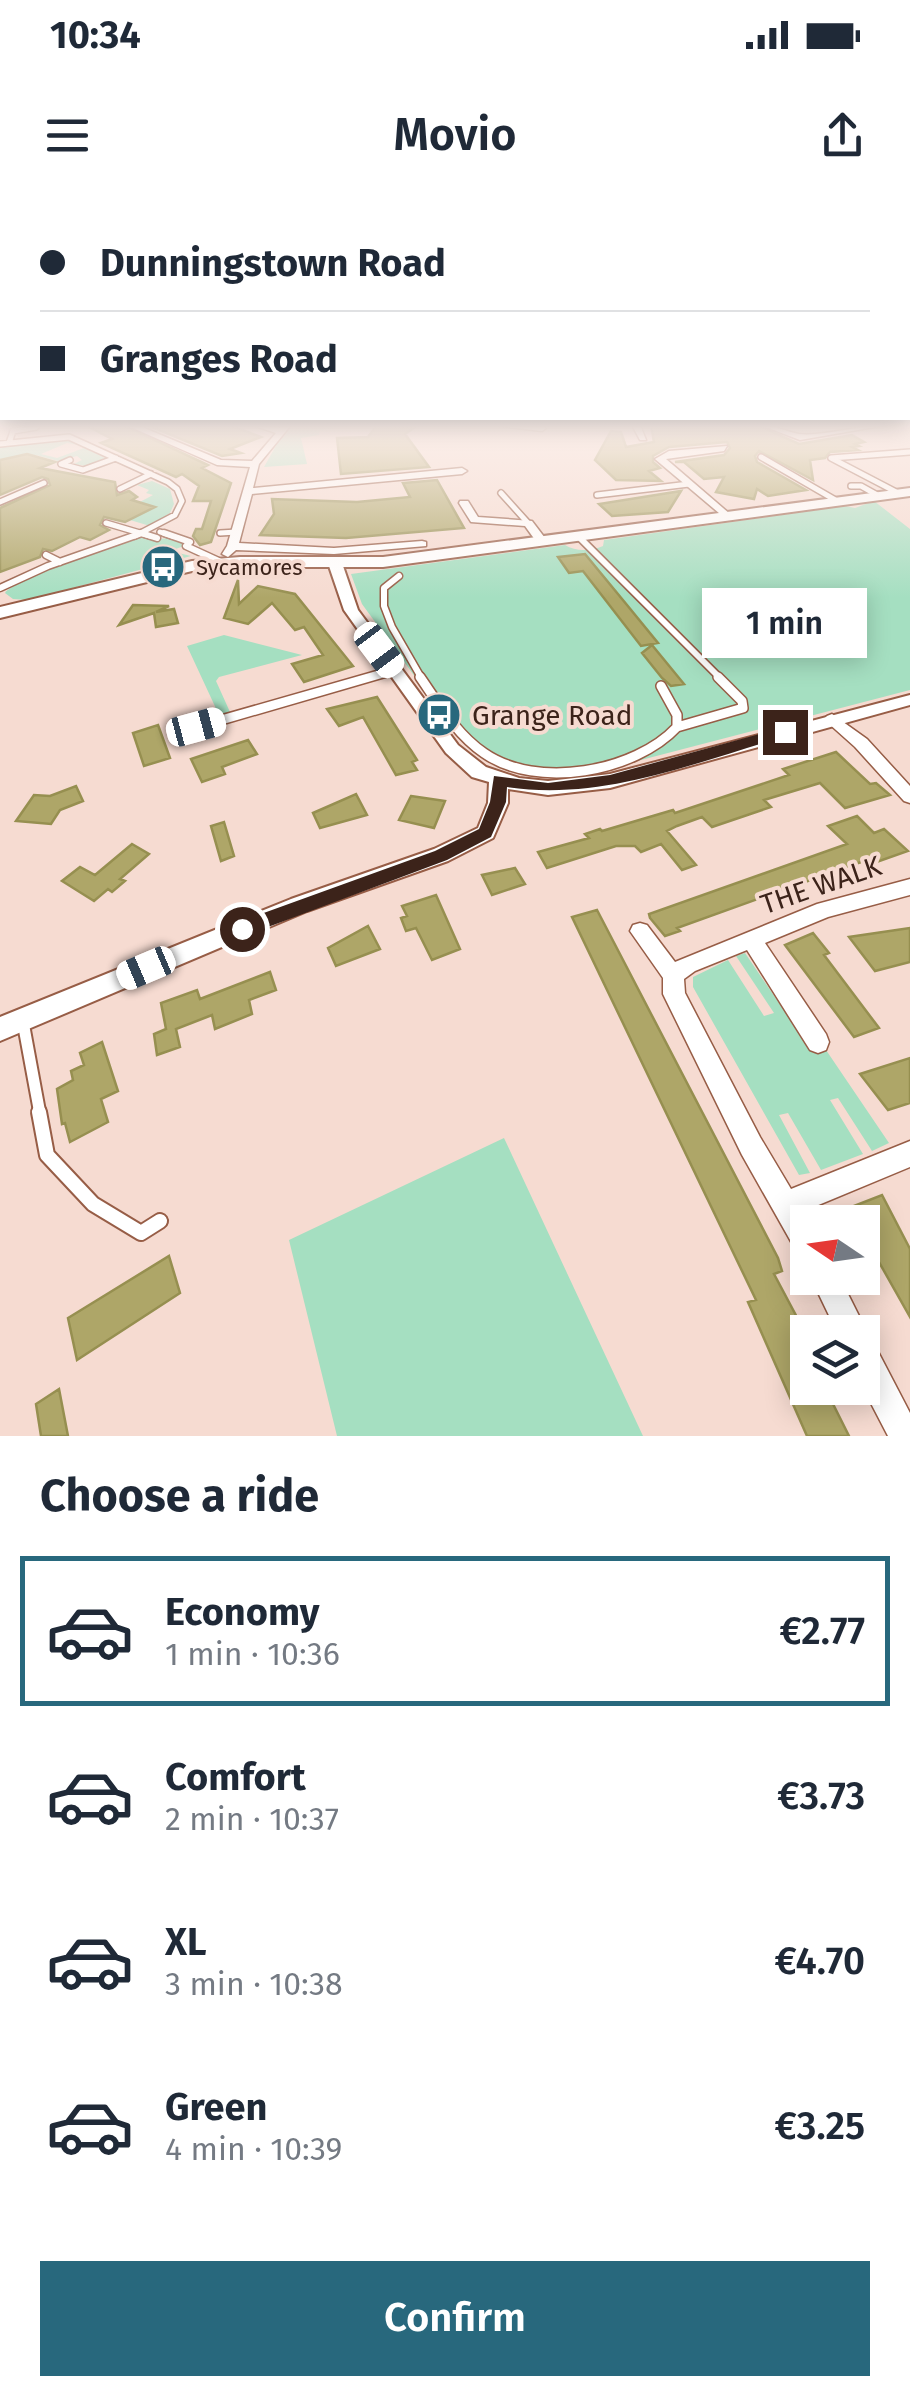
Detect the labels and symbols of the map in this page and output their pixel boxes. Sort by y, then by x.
bus stop icon: Sycamores [140,544,186,590]
place label: Sycamores [196,554,303,581]
callout: 1 min [702,587,868,657]
car [349,617,409,683]
bus stop icon: Grange Road [416,692,462,738]
place label: Grange Road [472,699,633,732]
car [163,705,229,749]
route end [763,710,808,755]
street label: THE WALK [756,849,886,921]
route start [220,907,265,952]
car [113,942,179,994]
north arrow [790,1205,880,1295]

